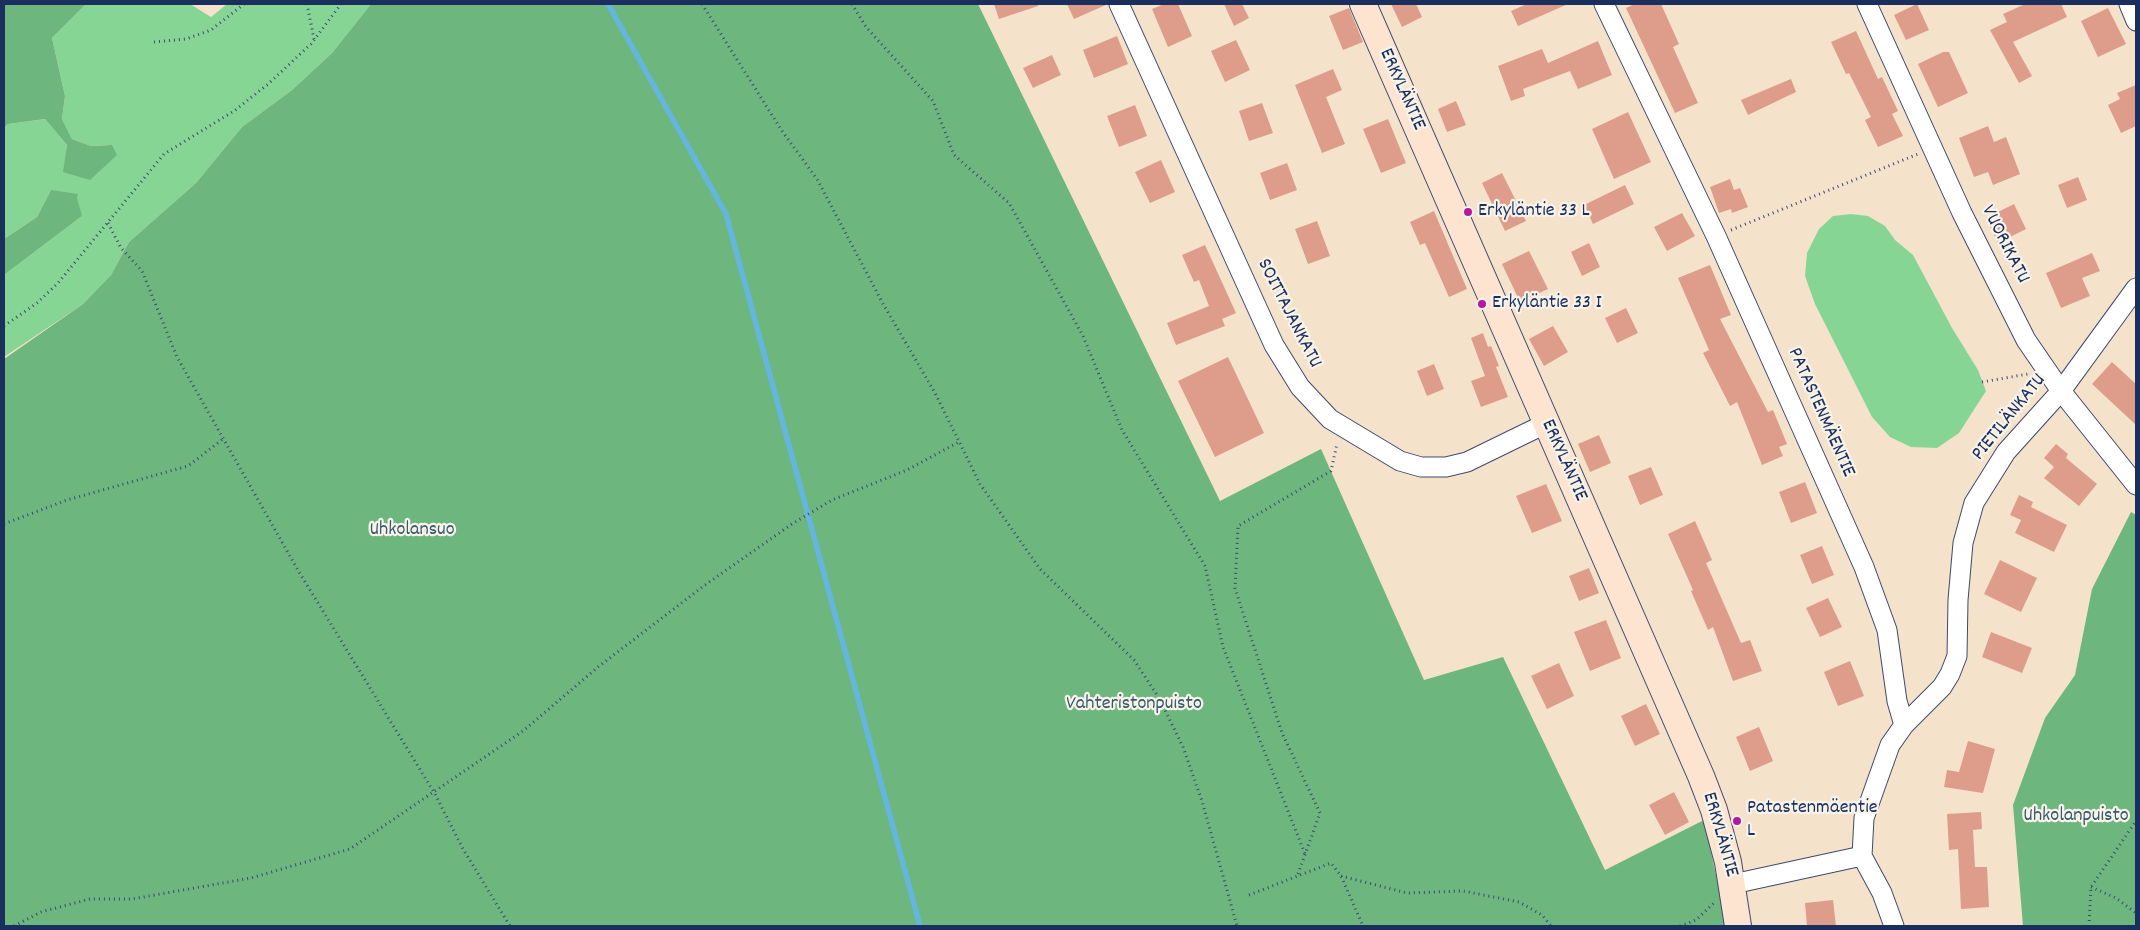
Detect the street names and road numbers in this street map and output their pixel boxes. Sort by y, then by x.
street label: ERKYLÄNTIE [1372,45,1430,135]
street label: VUORIKATU [1974,202,2034,288]
street label: SOITTAJANKATU [1250,255,1326,373]
street label: PATASTENMÄENTIE [1781,345,1859,481]
street label: PIETILÄNKATU [1968,370,2052,466]
street label: ERKYLÄNTIE [1534,416,1592,506]
street label: ERKYLÄNTIE [1695,790,1743,880]

